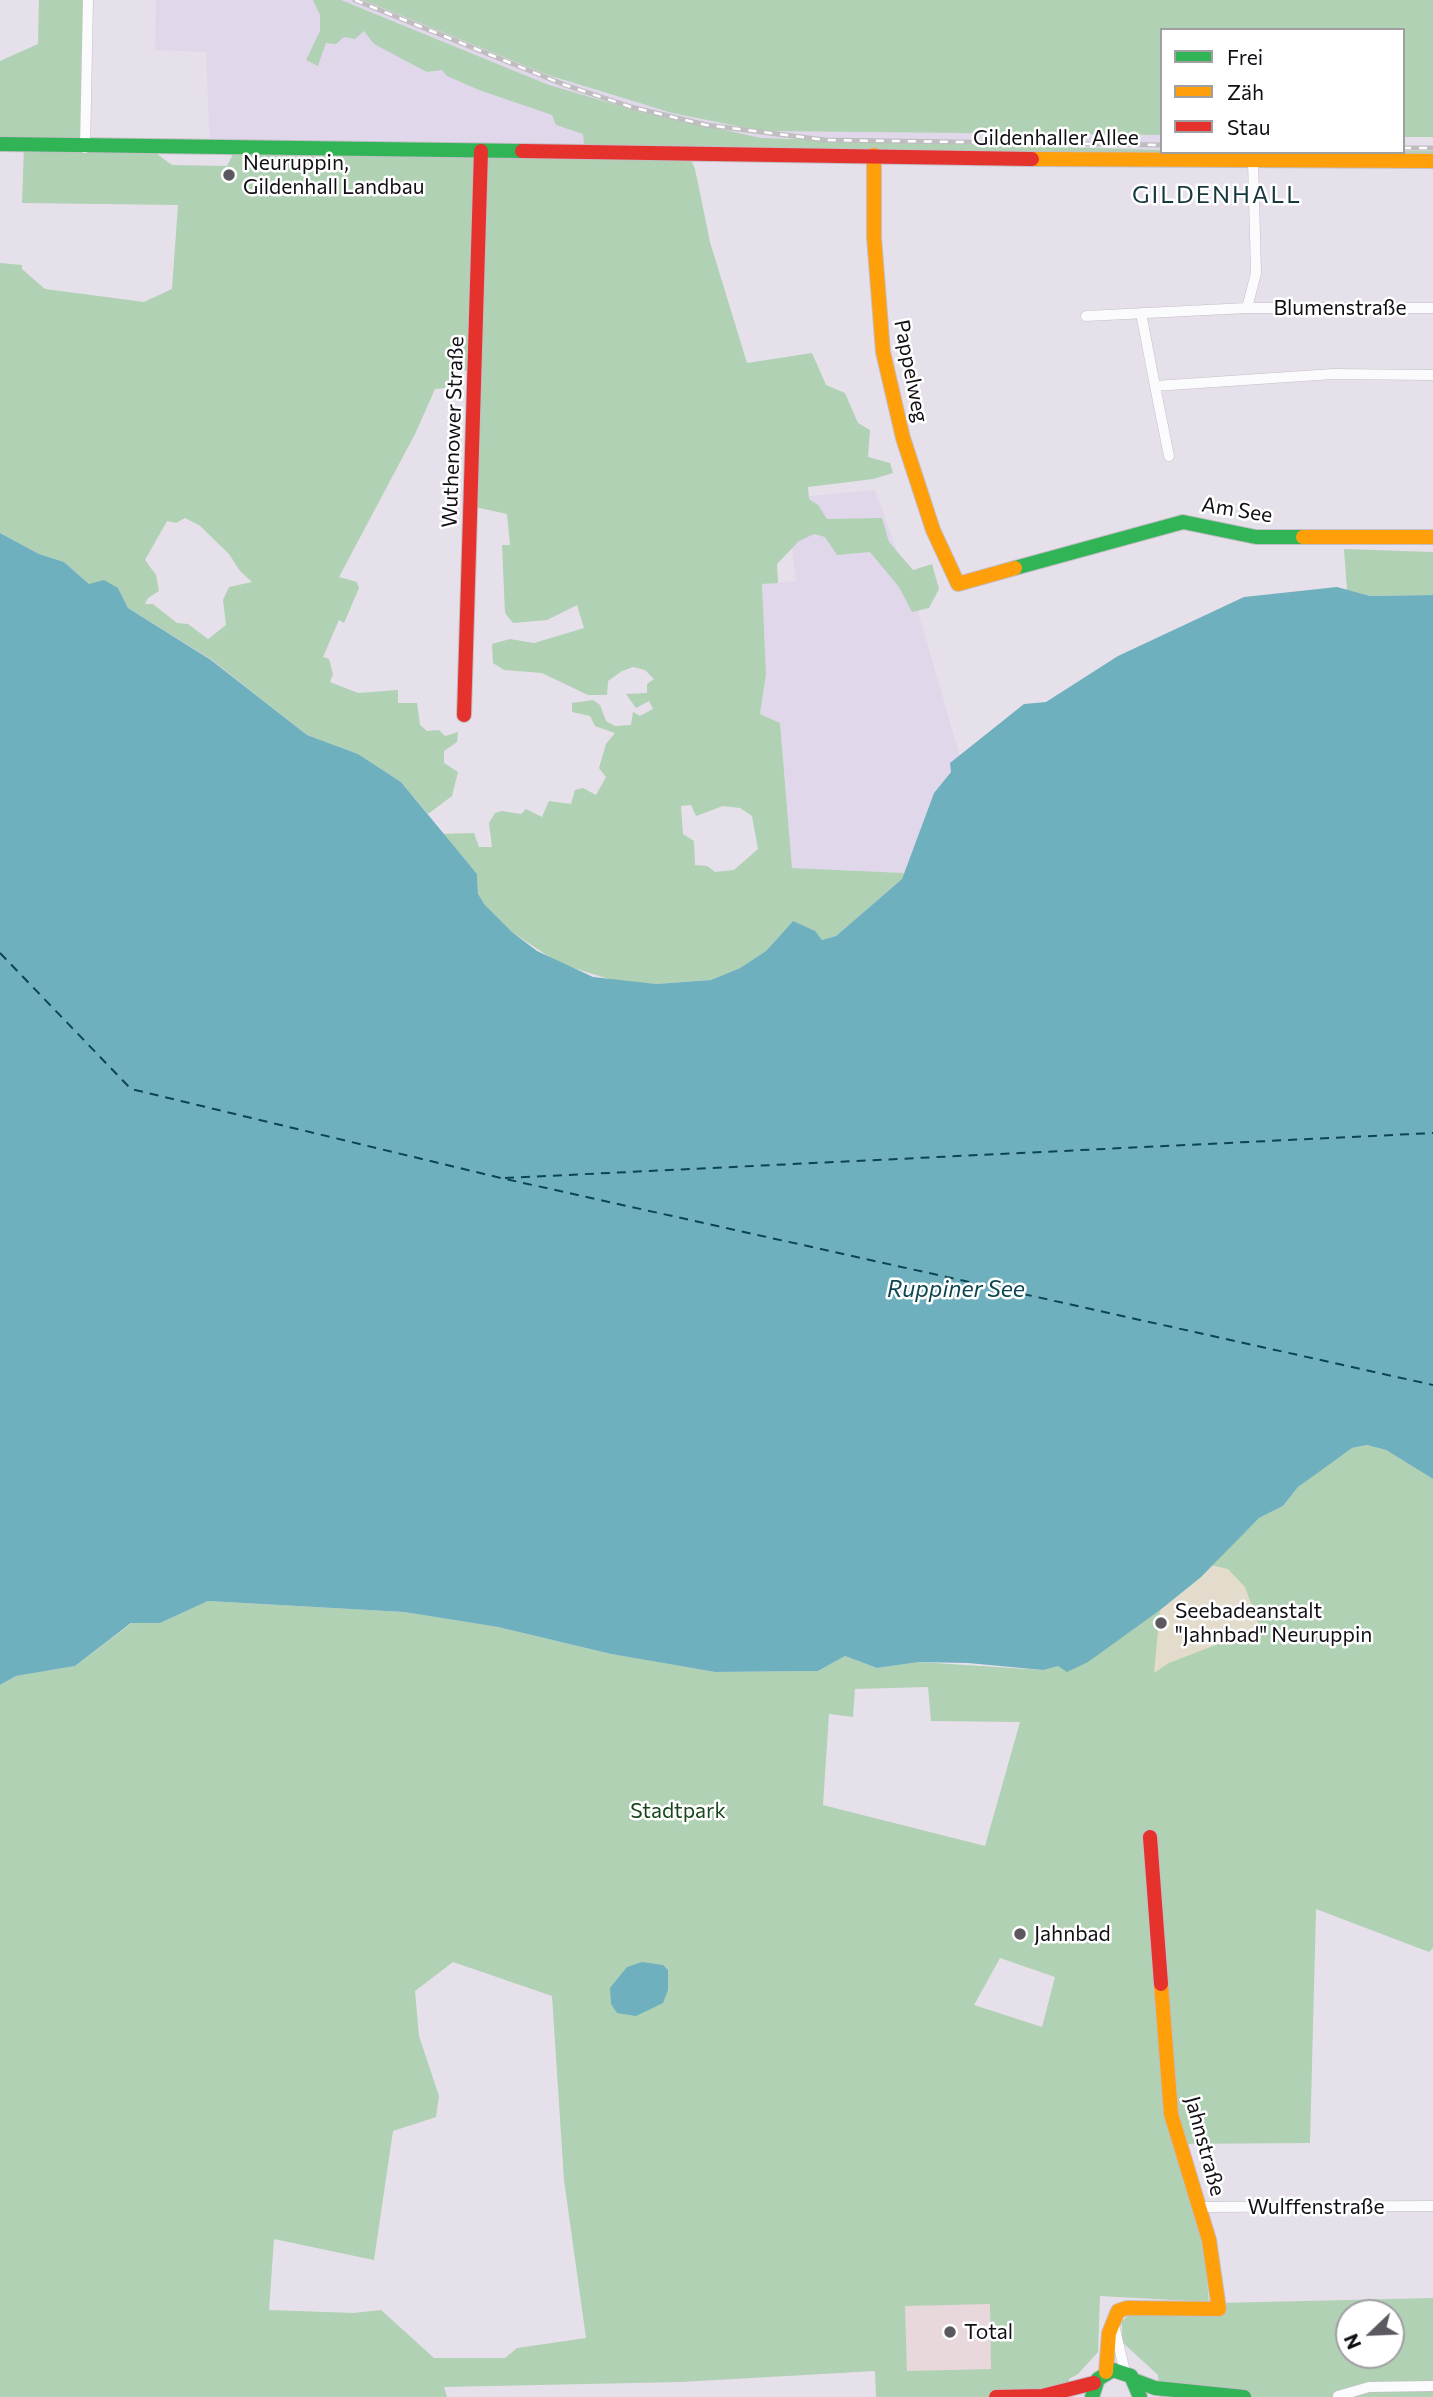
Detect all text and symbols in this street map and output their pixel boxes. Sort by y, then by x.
legend [1160,28,1405,154]
text: Frei [1227,44,1263,69]
text: Zäh [1227,79,1264,104]
text: Stau [1227,114,1270,139]
street label: Gildenhaller Allee [973,125,1139,151]
place label: Neuruppin, Gildenhall Landbau [243,150,424,200]
marker: Neuruppin, Gildenhall Landbau [221,167,237,183]
district label: GILDENHALL [1133,181,1301,209]
street label: Blumenstraße [1273,295,1407,321]
street label: Pappelweg [889,317,933,425]
street label: Wuthenower Straße [437,336,469,528]
street label: Am See [1200,492,1274,528]
water label: Ruppiner See [887,1275,1025,1303]
place label: Seebadeanstalt "Jahnbad" Neuruppin [1175,1598,1372,1648]
marker: Seebadeanstalt "Jahnbad" Neuruppin [1153,1615,1169,1631]
park label: Stadtpark [630,1798,726,1824]
place label: Jahnbad [1034,1921,1111,1947]
marker: Jahnbad [1012,1926,1028,1942]
street label: Jahnstraße [1180,2093,1230,2199]
street label: Wulffenstraße [1247,2194,1385,2220]
north arrow [1335,2299,1405,2369]
place label: Total [964,2319,1013,2345]
marker: Total [942,2324,958,2340]
text: N [1339,2331,1365,2353]

